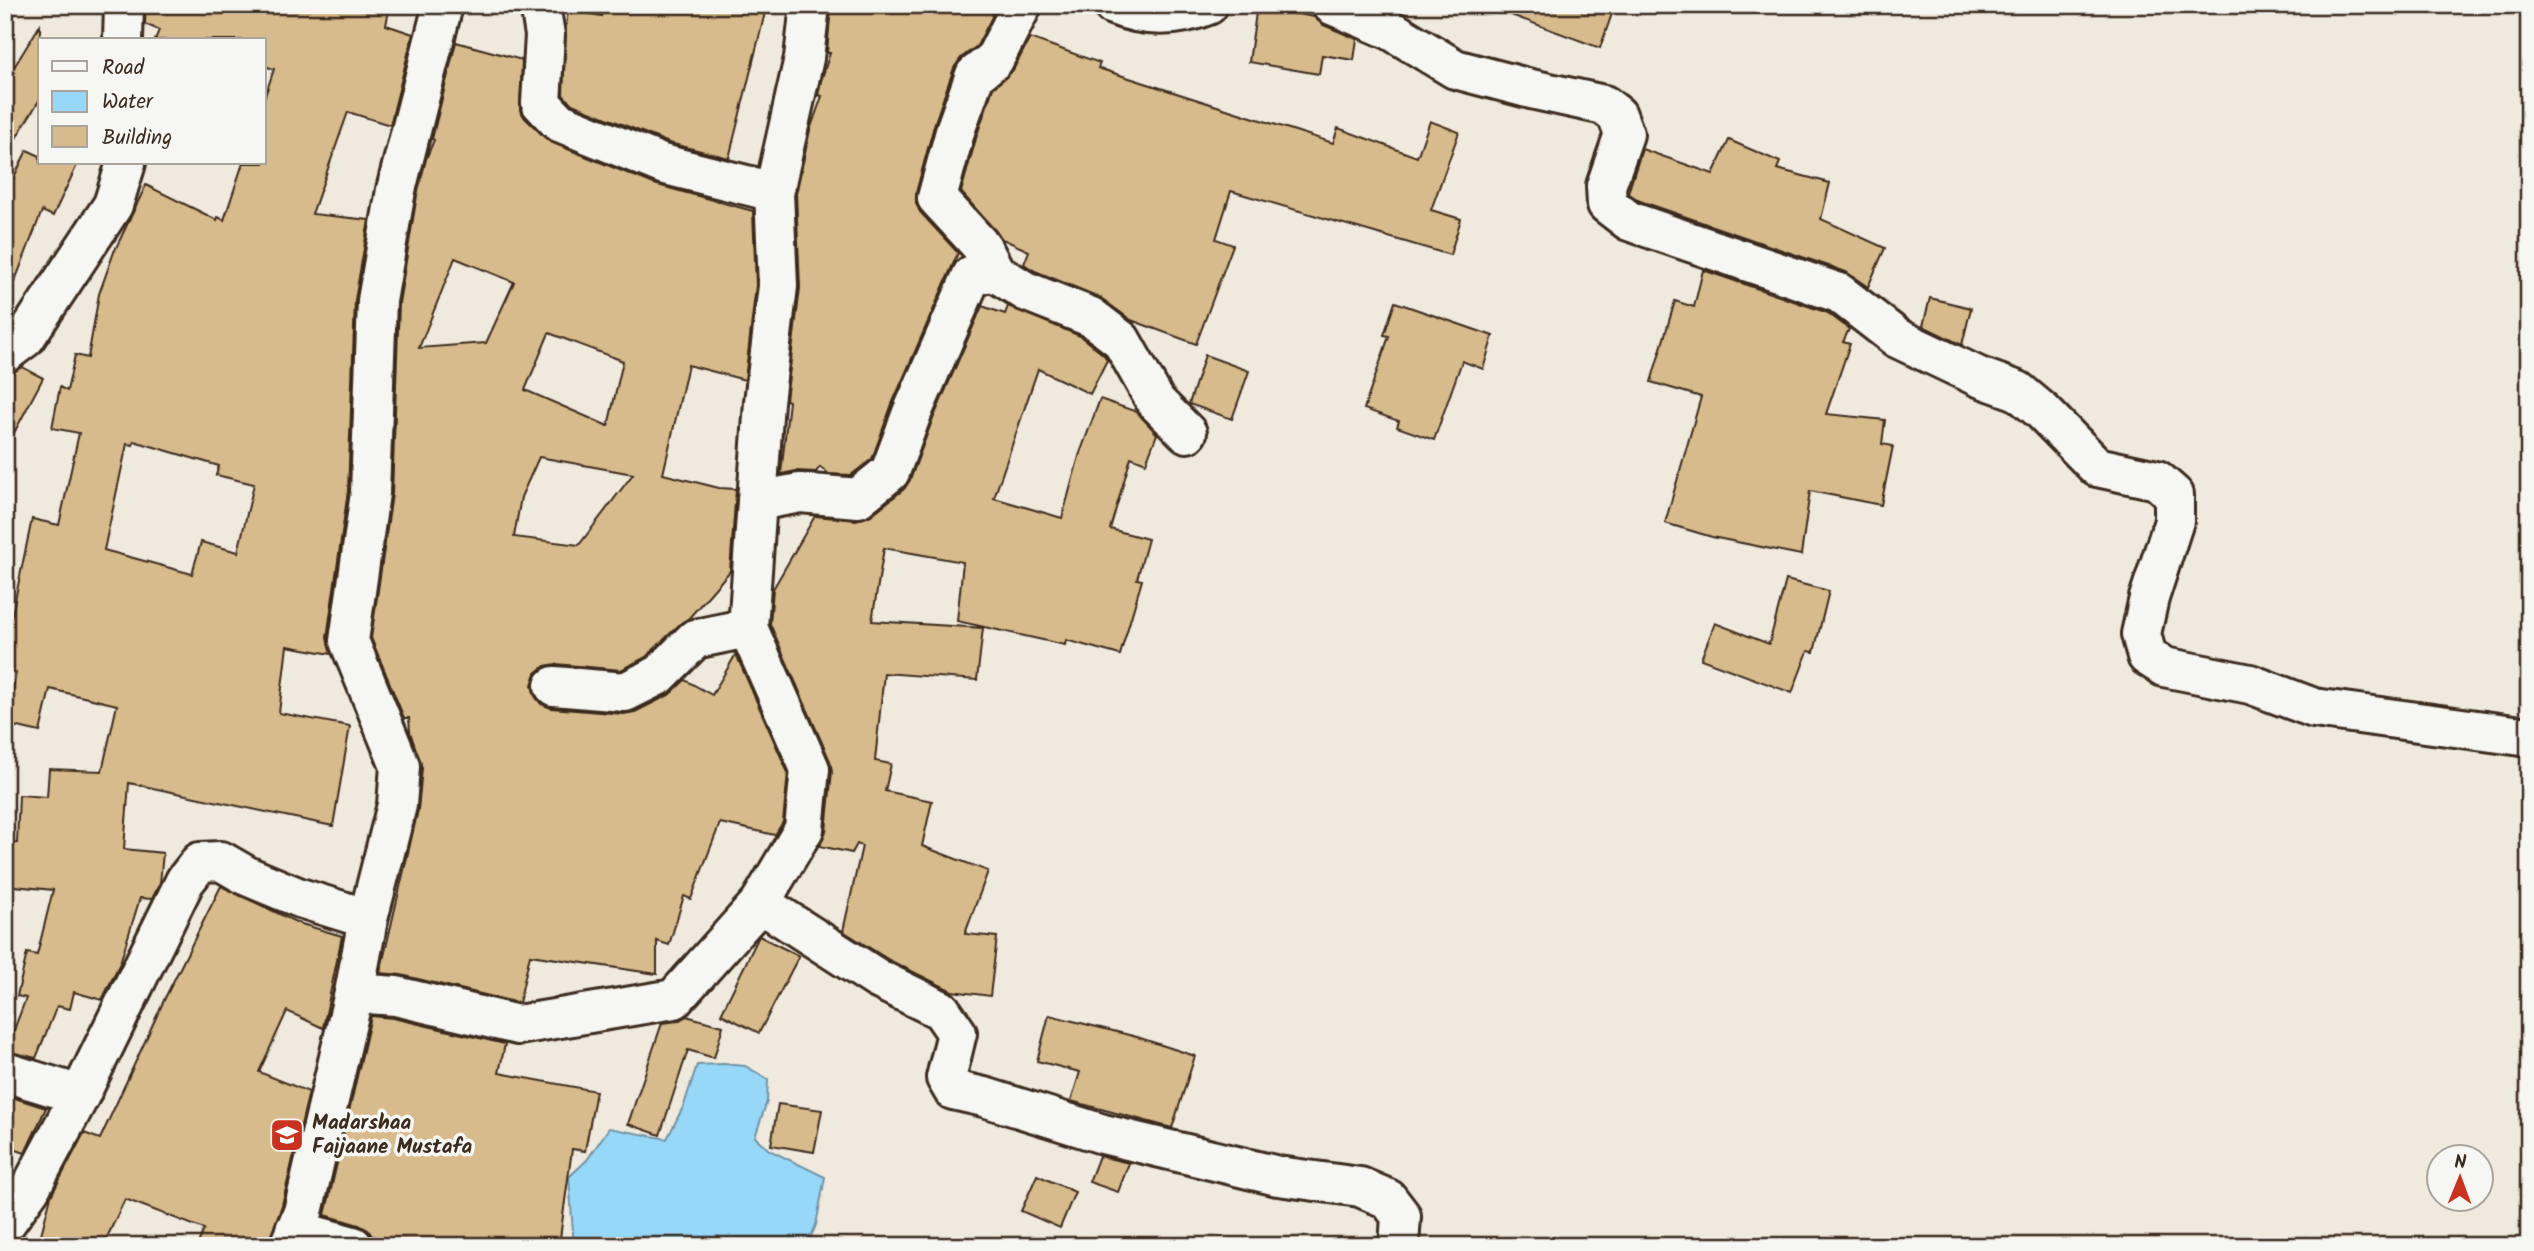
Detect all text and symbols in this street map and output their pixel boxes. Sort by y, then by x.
legend [38,38,266,164]
text: Road [102,52,145,85]
text: Water [102,86,154,119]
text: Building [102,122,172,155]
place label: Madarshaa Faijaane Mustafa [312,1107,473,1164]
school or university icon: Madarshaa Faijaane Mustafa [268,1116,306,1154]
north arrow [2426,1142,2496,1212]
text: N [2454,1148,2467,1178]

